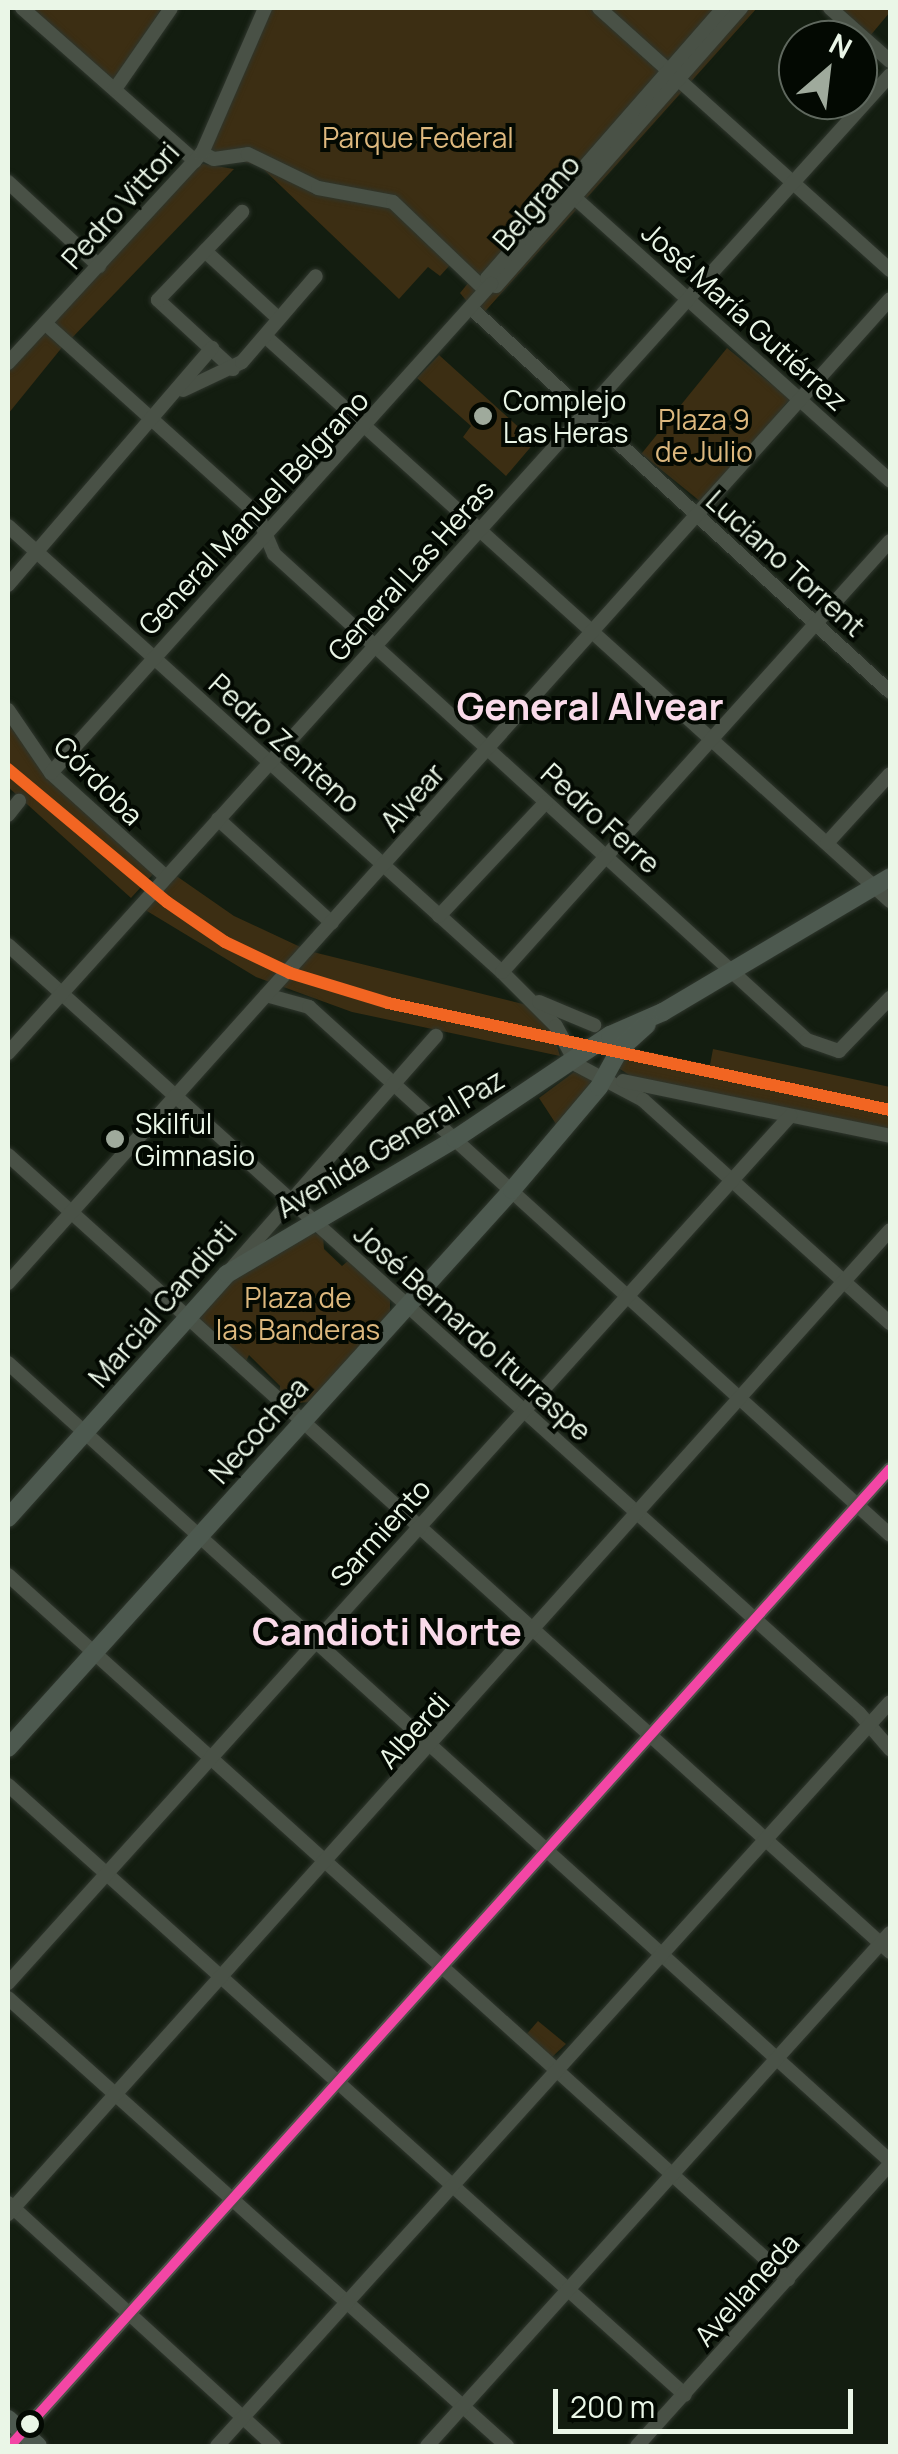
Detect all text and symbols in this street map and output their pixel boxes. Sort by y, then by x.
north arrow [778,20,878,120]
text: N [823,24,859,67]
park label: Parque Federal [322,120,514,154]
street label: Pedro Vittori [54,135,186,275]
street label: Belgrano [486,148,586,256]
street label: José María Gutiérrez [635,215,855,417]
street label: General Manuel Belgrano [131,383,375,641]
place label: Complejo Las Heras [503,383,628,449]
park label: Plaza 9 de Julio [655,402,753,468]
marker: Complejo Las Heras [472,405,494,427]
street label: General Las Heras [320,473,500,667]
street label: Luciano Torrent [700,483,872,643]
street label: Pedro Zenteno [203,667,367,819]
district label: General Alvear [456,683,724,729]
street label: Córdoba [48,729,150,831]
street label: Alvear [373,756,451,838]
street label: Pedro Ferre [535,756,667,880]
street label: Avenida General Paz [270,1062,510,1224]
place label: Skilful Gimnasio [135,1106,255,1172]
marker: Skilful Gimnasio [104,1128,126,1150]
street label: Marcial Candioti [81,1215,243,1393]
street label: José Bernardo Iturraspe [347,1217,599,1447]
park label: Plaza de las Banderas [216,1280,380,1346]
street label: Necochea [202,1370,314,1490]
street label: Sarmiento [323,1471,437,1593]
district label: Candioti Norte [252,1608,522,1654]
street label: Alberdi [370,1685,456,1775]
street label: Avellaneda [687,2226,805,2352]
scale bar [558,2369,858,2431]
text: 200 m [570,2386,655,2427]
unlabelled marker [20,2414,40,2434]

